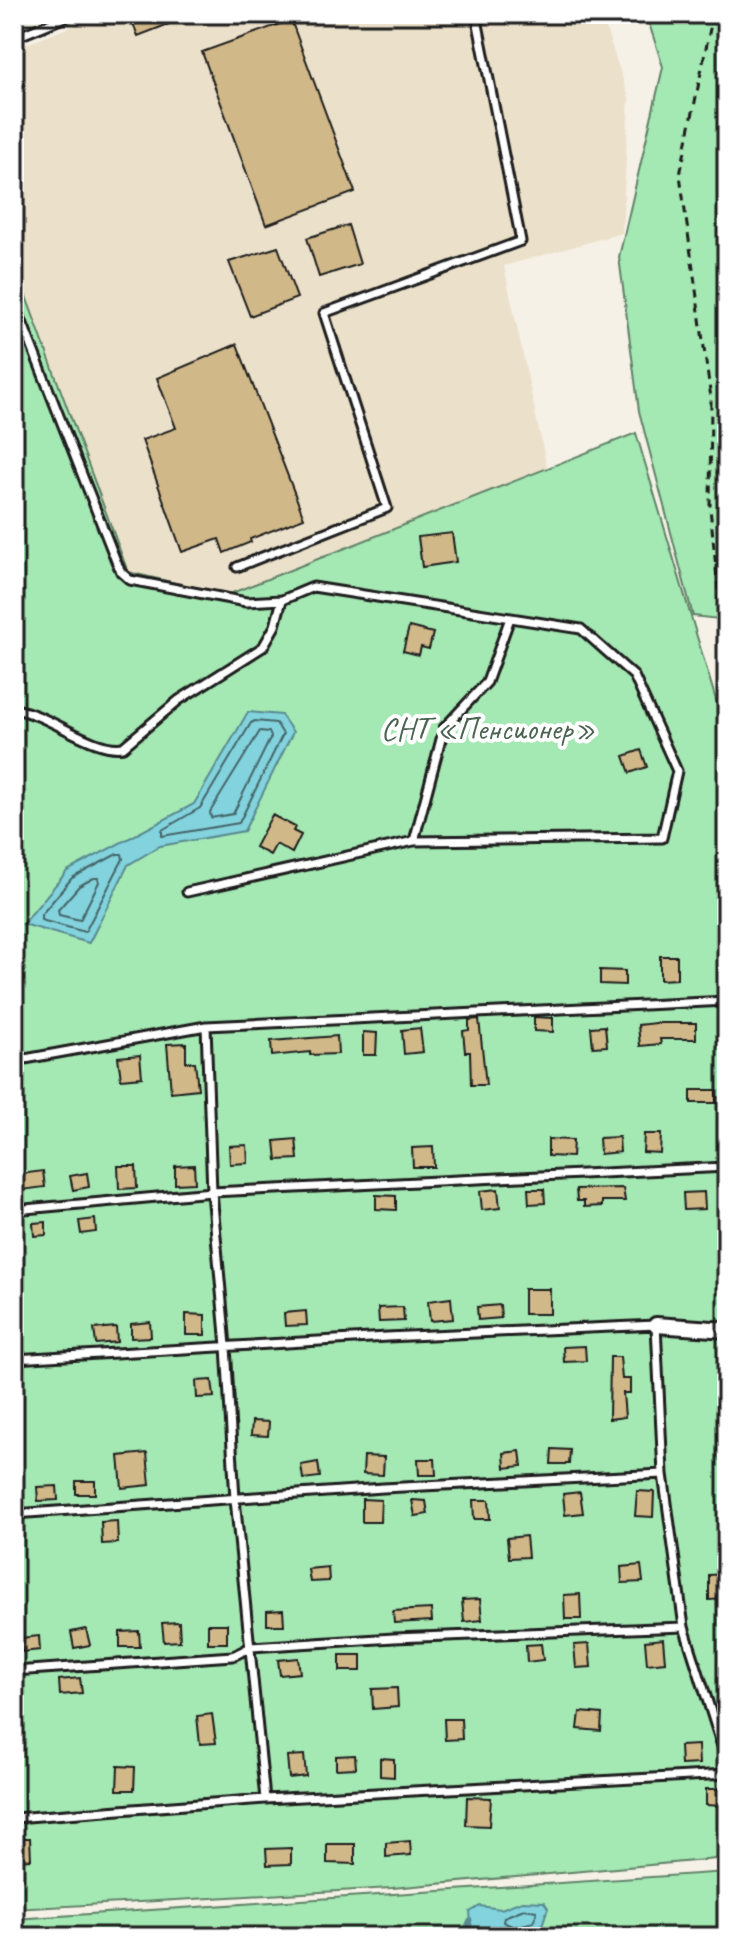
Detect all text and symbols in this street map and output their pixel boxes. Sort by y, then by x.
park label: СНТ «Пенсионер» [381,708,595,749]

